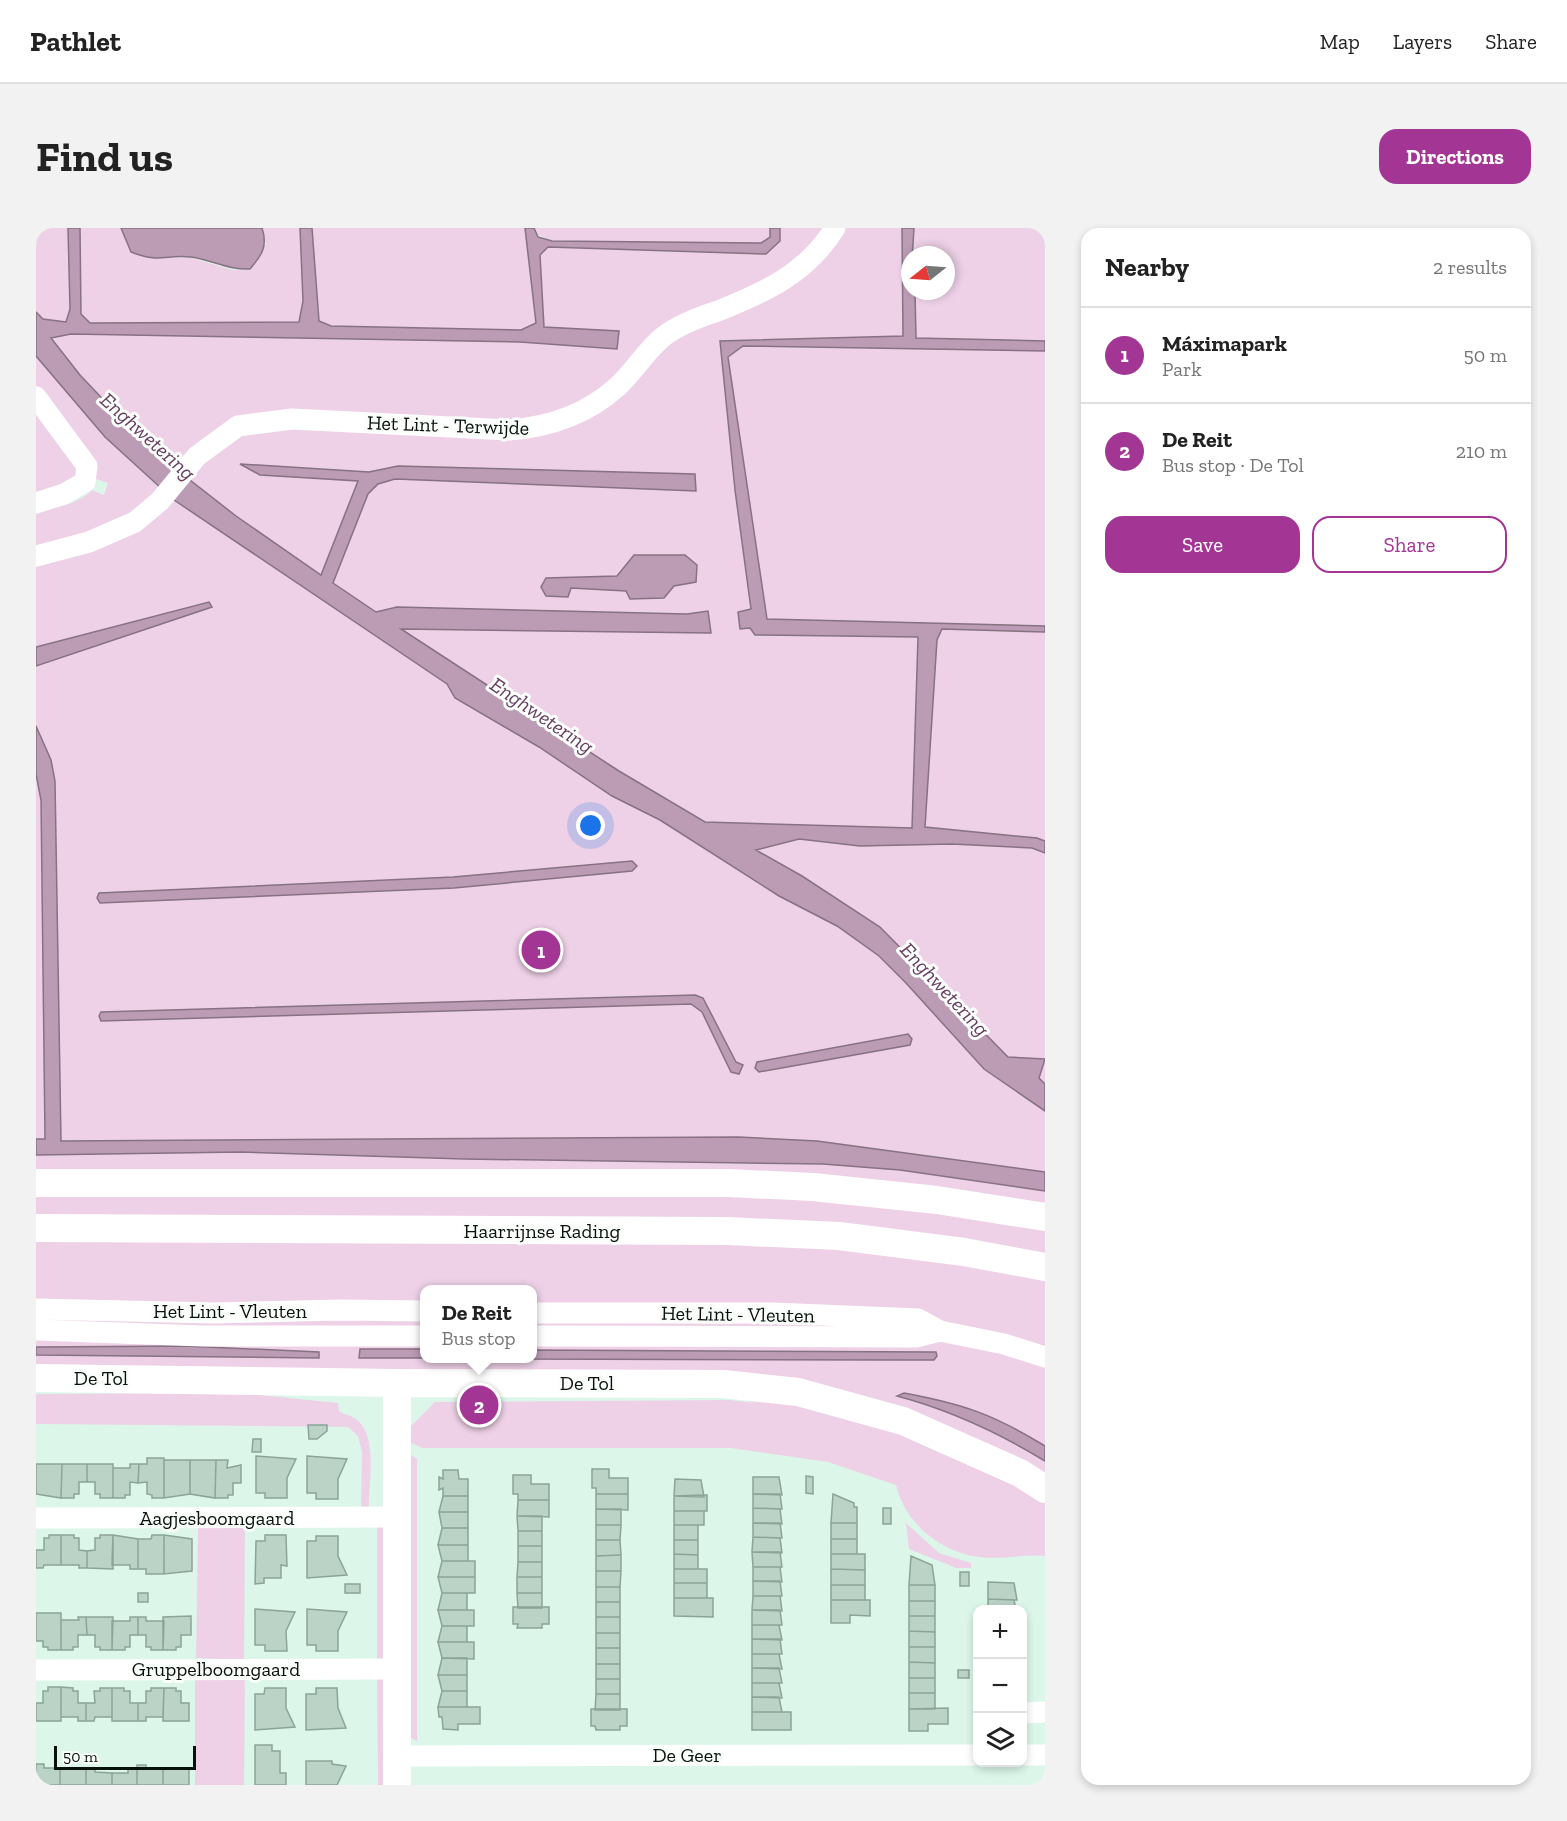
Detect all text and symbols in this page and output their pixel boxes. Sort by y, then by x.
text: Pathlet [30,25,121,58]
text: Map [1320,29,1360,54]
text: Layers [1393,29,1452,54]
text: Share [1485,29,1537,54]
button: Directions [1379,129,1531,184]
text: Find us [36,131,173,182]
north arrow [901,246,955,300]
text: Nearby [1105,251,1189,283]
text: 2 results [1433,255,1507,279]
text: Máximapark [1162,330,1287,357]
text: 1 [1120,343,1129,367]
text: 50 m [1463,343,1507,367]
text: Park [1162,357,1202,381]
water label: Enghwetering [95,387,201,485]
street label: Het Lint - Terwijde [366,410,530,440]
text: De Reit [1162,426,1232,453]
text: 2 [1119,439,1130,463]
text: 210 m [1456,439,1507,463]
text: Bus stop · De Tol [1162,453,1304,477]
button: Save [1105,516,1300,573]
button: Share [1312,516,1507,573]
water label: Enghwetering [486,671,598,759]
your location [576,811,605,840]
pin: 1 [522,928,560,972]
water label: Enghwetering [895,937,995,1041]
street label: Haarrijnse Rading [464,1219,620,1243]
popup [420,1285,537,1363]
street label: Het Lint - Vleuten [153,1299,307,1323]
text: De Reit [441,1299,511,1326]
street label: Het Lint - Vleuten [661,1301,816,1327]
text: Bus stop [441,1326,516,1350]
street label: De Tol [74,1366,128,1390]
street label: De Tol [560,1371,614,1395]
pin: 2 [460,1382,498,1428]
street label: Aagjesboomgaard [140,1506,294,1530]
map controls [973,1605,1027,1767]
button: + [973,1605,1027,1659]
street label: Gruppelboomgaard [132,1657,300,1681]
button: − [973,1659,1027,1713]
button: layers [973,1713,1027,1767]
scale bar [54,1743,196,1770]
street label: De Geer [652,1743,722,1767]
text: 50 m [63,1747,98,1766]

